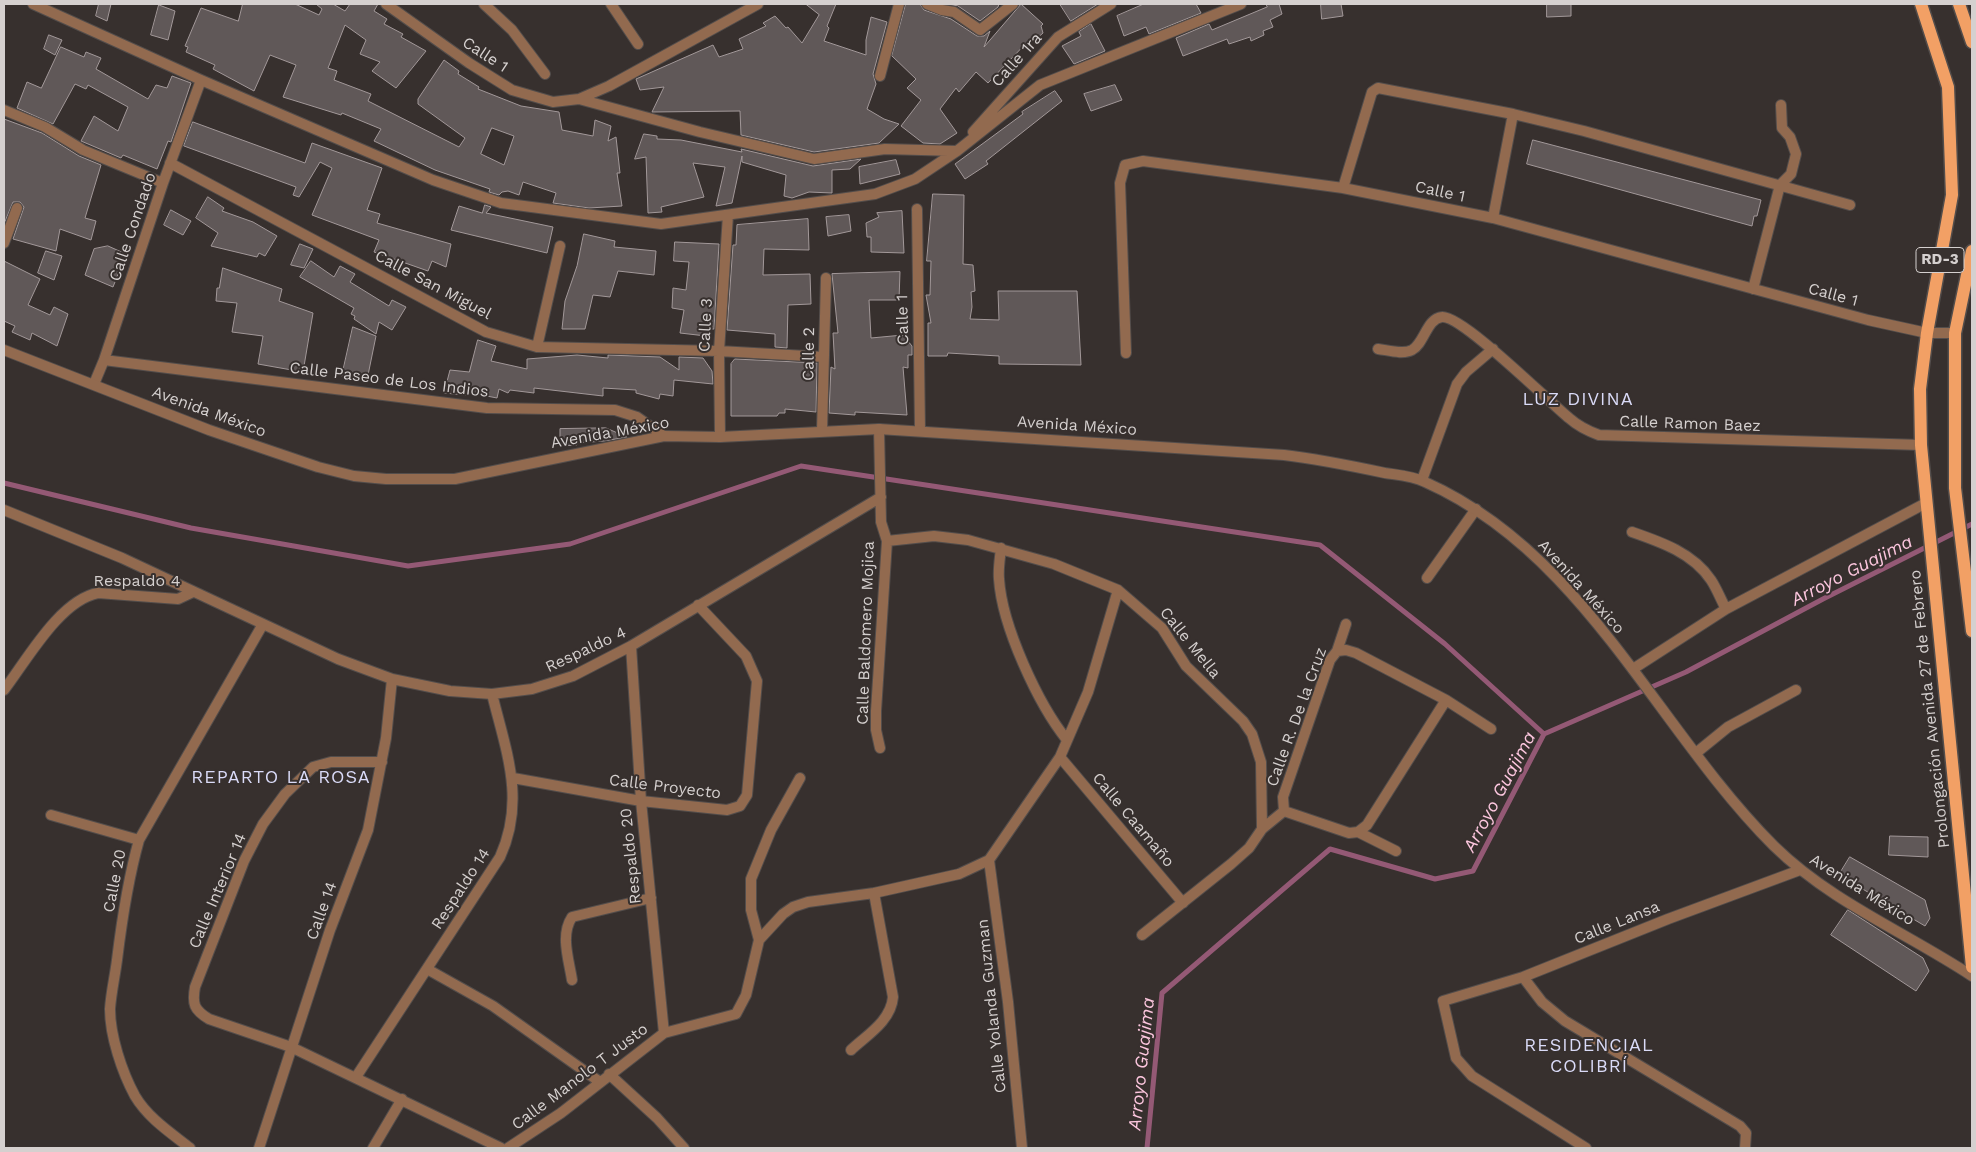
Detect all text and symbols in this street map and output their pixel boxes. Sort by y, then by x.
street label: Calle 1ra [988,29,1046,91]
street label: Calle 1 [458,33,512,77]
street label: Calle Condado [105,170,161,284]
street label: Calle 1 [1413,177,1467,207]
street label: Calle San Miguel [371,246,495,324]
road number: RD-3 [1916,248,1964,272]
street label: Calle 1 [1806,279,1860,311]
street label: Calle 1 [893,294,913,346]
street label: Calle 3 [695,298,717,352]
street label: Calle 2 [799,327,819,381]
street label: Calle Paseo de Los Indios [288,358,490,402]
street label: Avenida México [149,382,269,442]
district label: LUZ DIVINA [1521,389,1635,411]
street label: Avenida México [1016,412,1138,440]
street label: Calle Ramon Baez [1619,412,1761,436]
street label: Avenida México [549,413,671,453]
water label: Arroyo Guajima [1788,531,1916,611]
street label: Avenida México [1534,536,1628,638]
street label: Calle Baldomero Mojica [853,541,879,725]
street label: Prolongación Avenida 27 de Febrero [1906,569,1954,849]
street label: Respaldo 4 [94,571,180,591]
street label: Calle Mella [1155,603,1225,683]
street label: Respaldo 4 [543,623,629,677]
street label: Calle R. De la Cruz [1263,645,1331,789]
water label: Arroyo Guajima [1459,728,1541,856]
district label: REPARTO LA ROSA [189,767,373,789]
street label: Calle Caamaño [1088,769,1178,871]
street label: Calle Proyecto [608,771,722,803]
street label: Respaldo 20 [616,807,646,905]
street label: Calle Interior 14 [185,831,251,951]
street label: Respaldo 14 [428,845,494,933]
street label: Calle 20 [99,848,131,914]
street label: Avenida México [1806,850,1918,930]
street label: Calle 14 [303,879,341,943]
street label: Calle Lansa [1571,897,1663,949]
street label: Calle Yolanda Guzman [973,918,1011,1094]
water label: Arroyo Guajima [1124,997,1160,1131]
street label: Calle Manolo T Justo [508,1020,652,1134]
district label: RESIDENCIAL COLIBRÍ [1523,1035,1655,1078]

